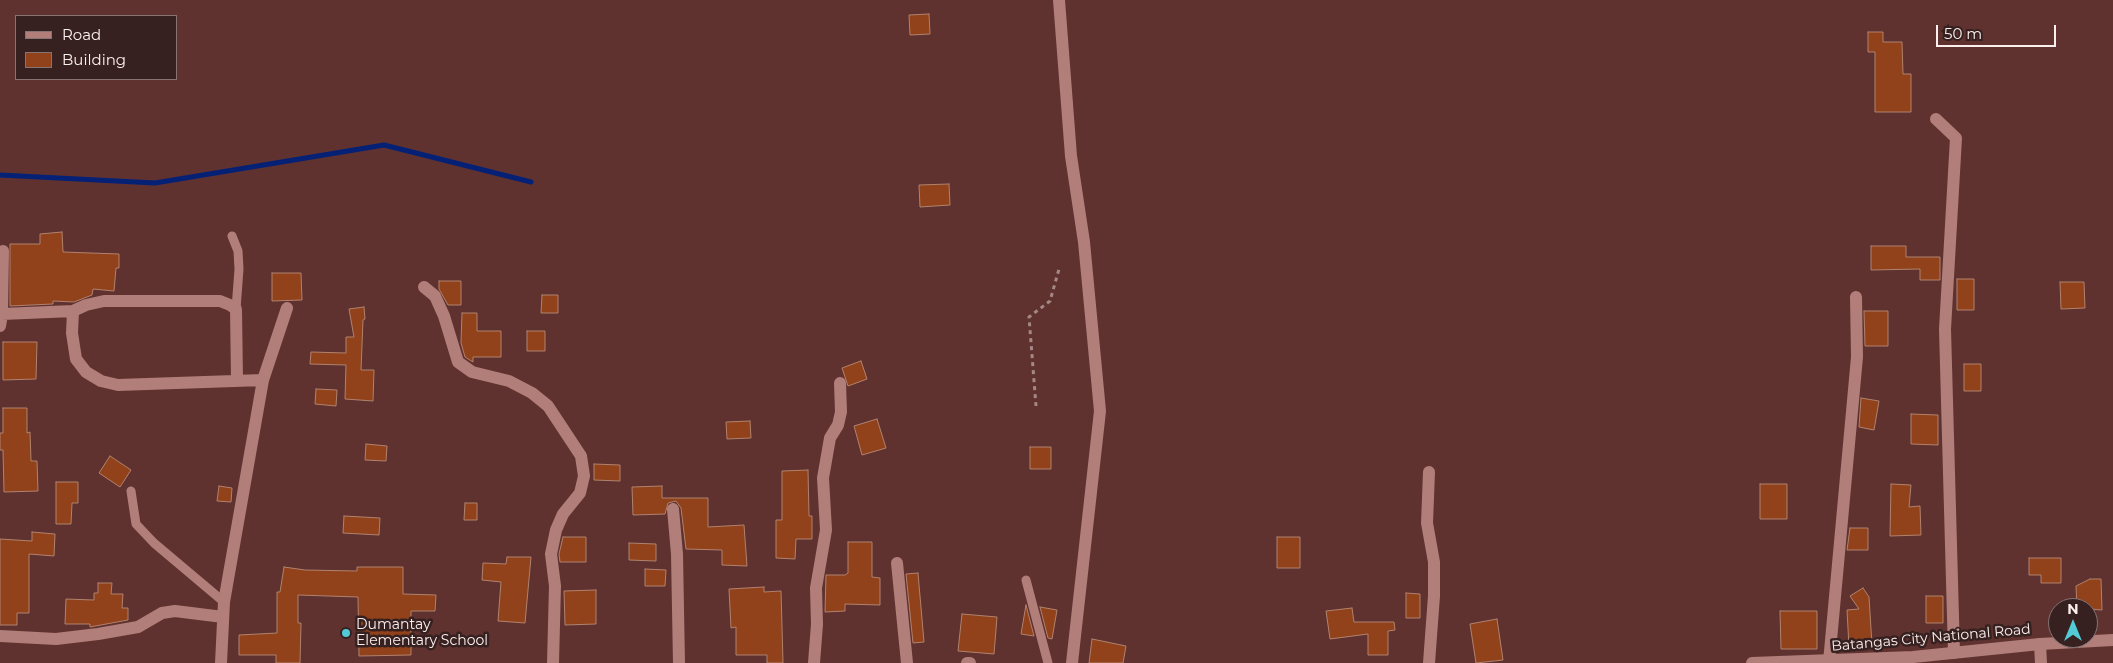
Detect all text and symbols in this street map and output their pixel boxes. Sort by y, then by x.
legend [15,15,178,80]
scale bar [1938,15,2058,47]
text: 50 m [1944,24,1982,43]
text: Road [62,25,101,44]
text: Building [62,50,126,69]
north arrow [2048,598,2098,648]
text: N [2067,600,2079,618]
place label: Dumantay Elementary School [356,617,488,650]
street label: Batangas City National Road [1831,621,2031,655]
marker: Dumantay Elementary School [340,627,352,639]

